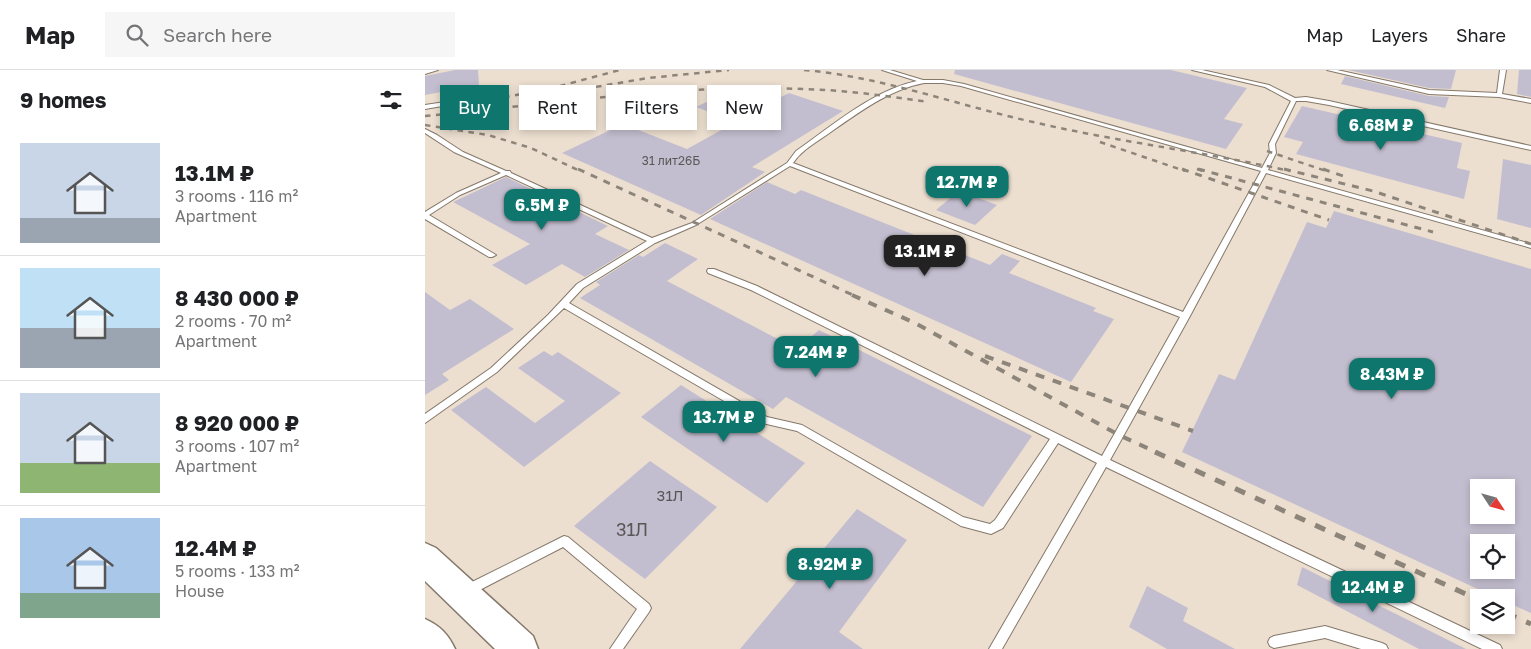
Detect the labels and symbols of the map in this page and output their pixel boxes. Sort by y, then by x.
pin: 6.68M ₽ [1335,108,1427,151]
house number: 31 лит26Б [642,153,700,168]
pin: 12.7M ₽ [921,166,1013,208]
pin: 6.5M ₽ [501,189,583,231]
pin: 13.1M ₽ [879,234,971,277]
pin: 7.24M ₽ [770,336,862,378]
pin: 8.43M ₽ [1346,358,1438,400]
pin: 13.7M ₽ [678,400,770,443]
north arrow [1470,479,1515,524]
house number: 31Л [657,486,683,504]
house number: 31Л [616,518,648,540]
pin: 8.92M ₽ [784,548,876,590]
pin: 12.4M ₽ [1327,570,1419,613]

